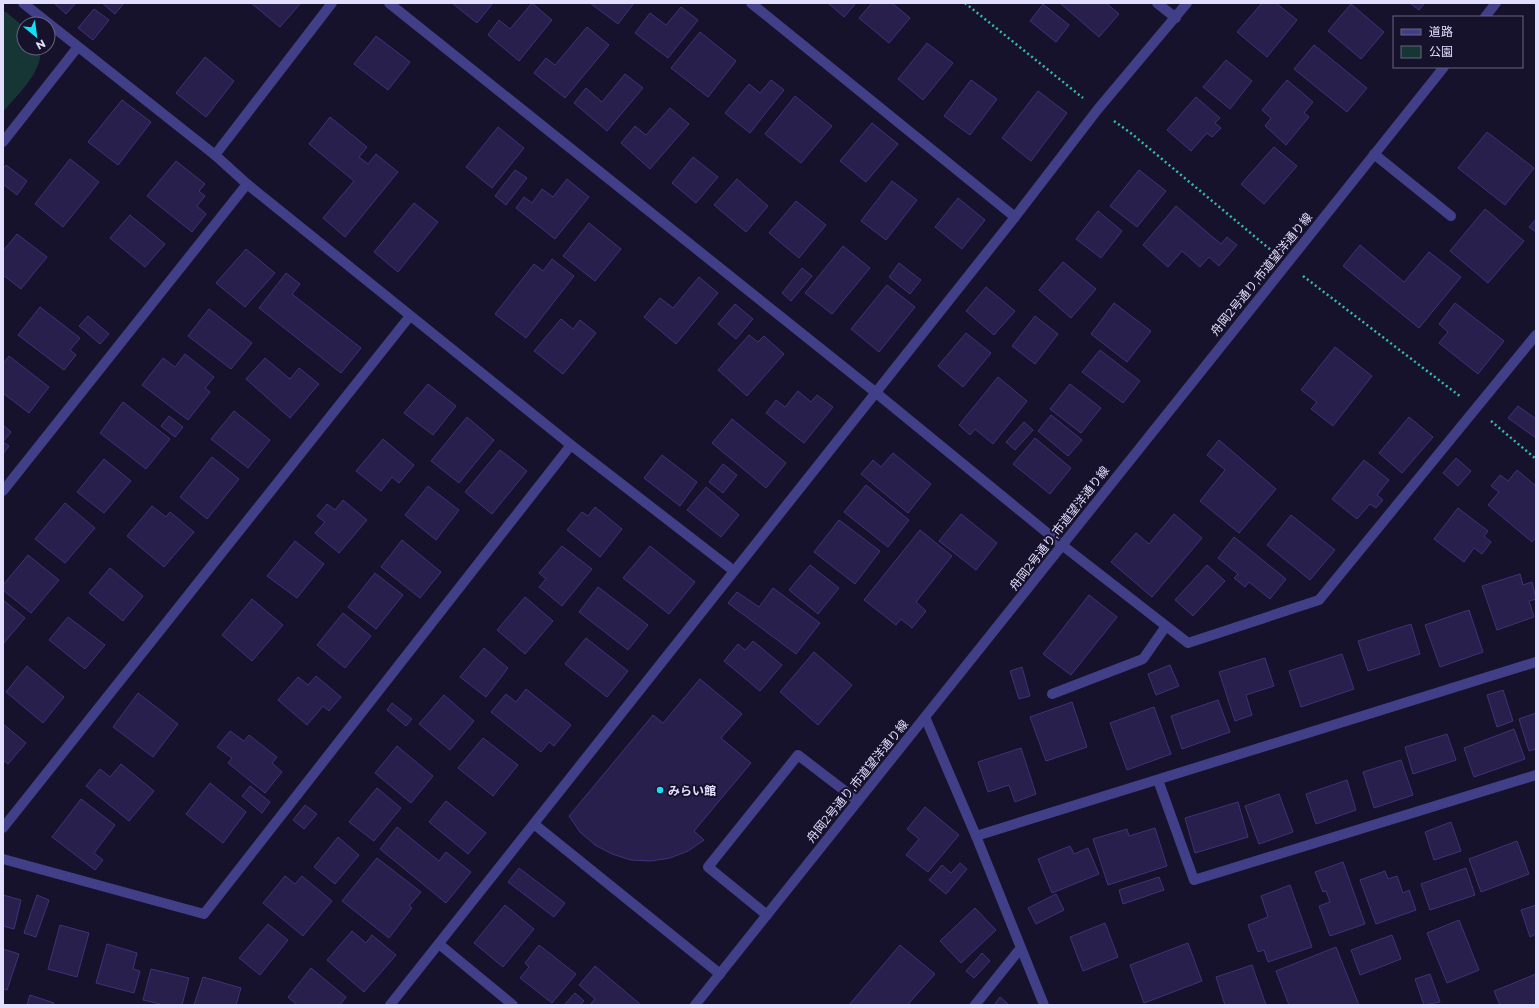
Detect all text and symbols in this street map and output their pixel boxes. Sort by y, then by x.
north arrow [16,16,56,56]
legend [1393,16,1523,68]
text: 道路 [1429,24,1453,39]
text: N [34,36,48,53]
text: 公園 [1429,44,1453,59]
street label: 舟岡2号通り,市道望洋通り線 [1207,210,1315,338]
street label: 舟岡2号通り,市道望洋通り線 [1006,463,1112,593]
street label: 舟岡2号通り,市道望洋通り線 [803,717,911,845]
place label: みらい館 [668,783,716,798]
marker: みらい館 [655,785,665,795]

